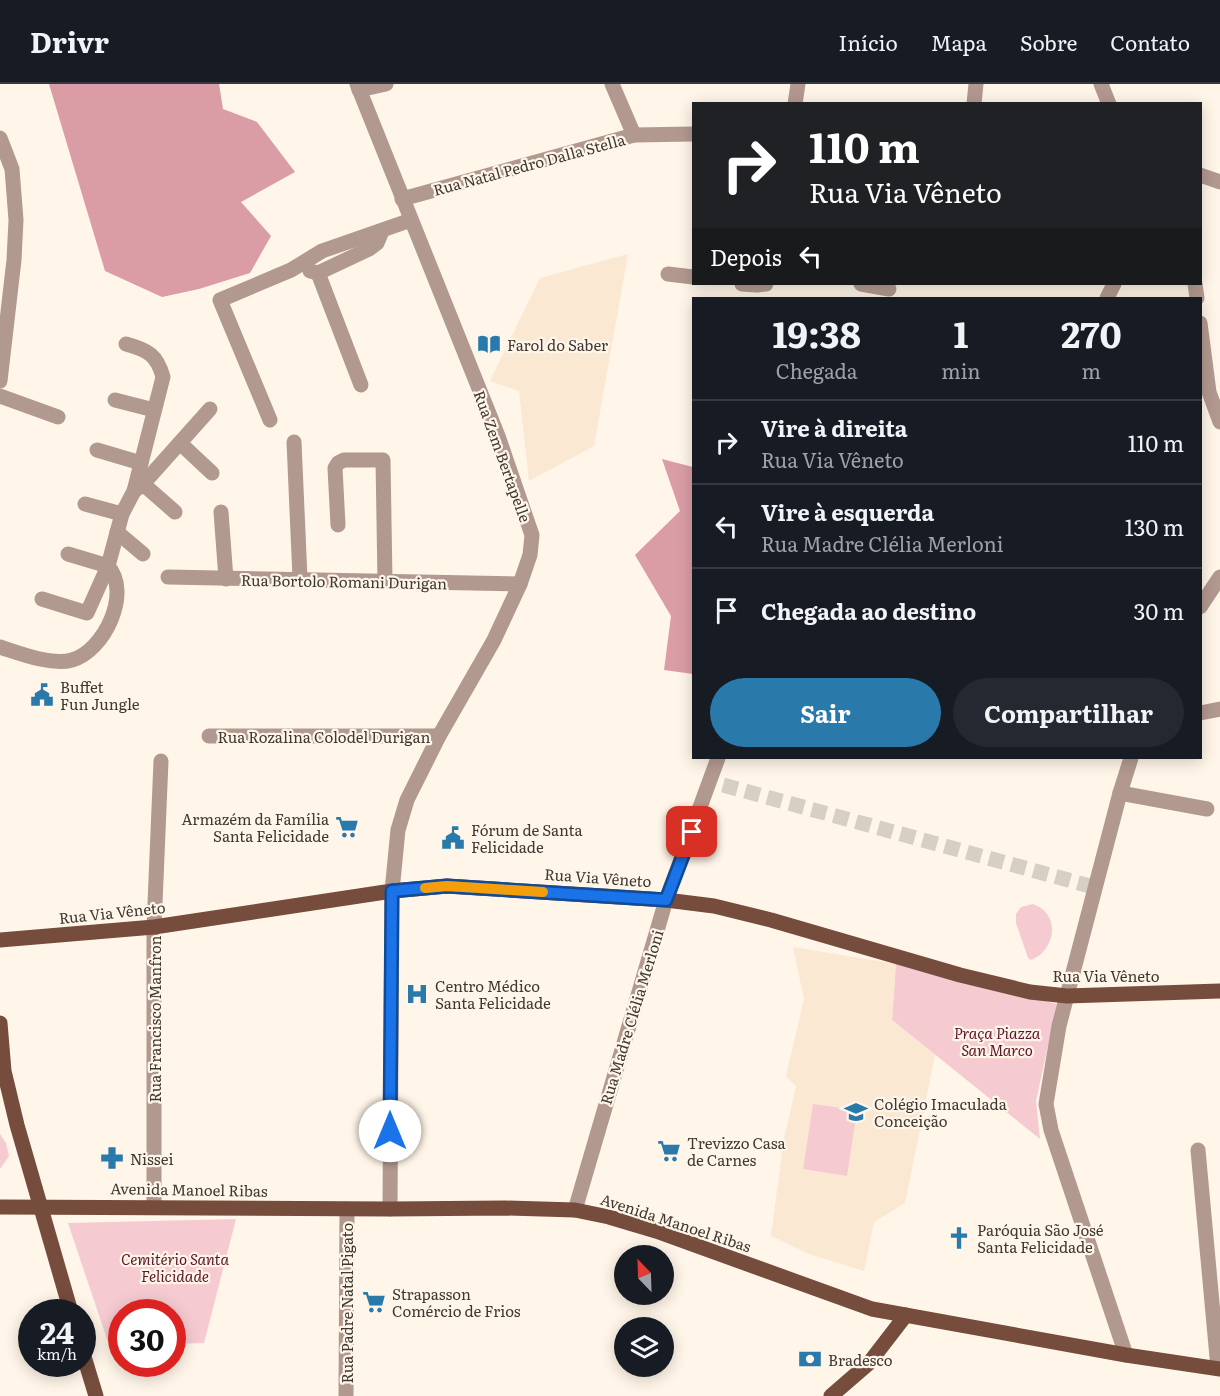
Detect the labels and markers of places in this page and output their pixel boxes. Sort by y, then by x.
library icon: Farol do Saber [476,331,502,357]
place label: Farol do Saber [507,333,608,356]
place label: Buffet Fun Jungle [60,675,140,715]
public building icon: Buffet Fun Jungle [29,682,55,708]
pin [666,806,717,857]
place label: Armazém da Família Santa Felicidade [182,807,330,847]
supermarket icon: Armazém da Família Santa Felicidade [334,814,360,840]
place label: Fórum de Santa Felicidade [471,818,583,858]
public building icon: Fórum de Santa Felicidade [440,825,466,851]
place label: Centro Médico Santa Felicidade [435,974,551,1014]
hospital icon: Centro Médico Santa Felicidade [404,981,430,1007]
place label: Colégio Imaculada Conceição [874,1092,1008,1132]
school or university icon: Colégio Imaculada Conceição [843,1099,869,1125]
place label: Trevizzo Casa de Carnes [687,1131,786,1171]
supermarket icon: Trevizzo Casa de Carnes [656,1138,682,1164]
pharmacy icon: Nissei [99,1145,125,1171]
place label: Nissei [130,1147,173,1170]
place label: Paróquia São José Santa Felicidade [977,1218,1104,1258]
church icon: Paróquia São José Santa Felicidade [946,1225,972,1251]
place label: Strapasson Comércio de Frios [392,1282,521,1322]
supermarket icon: Strapasson Comércio de Frios [361,1289,387,1315]
bank icon: Bradesco [797,1346,823,1372]
place label: Bradesco [828,1348,893,1371]

